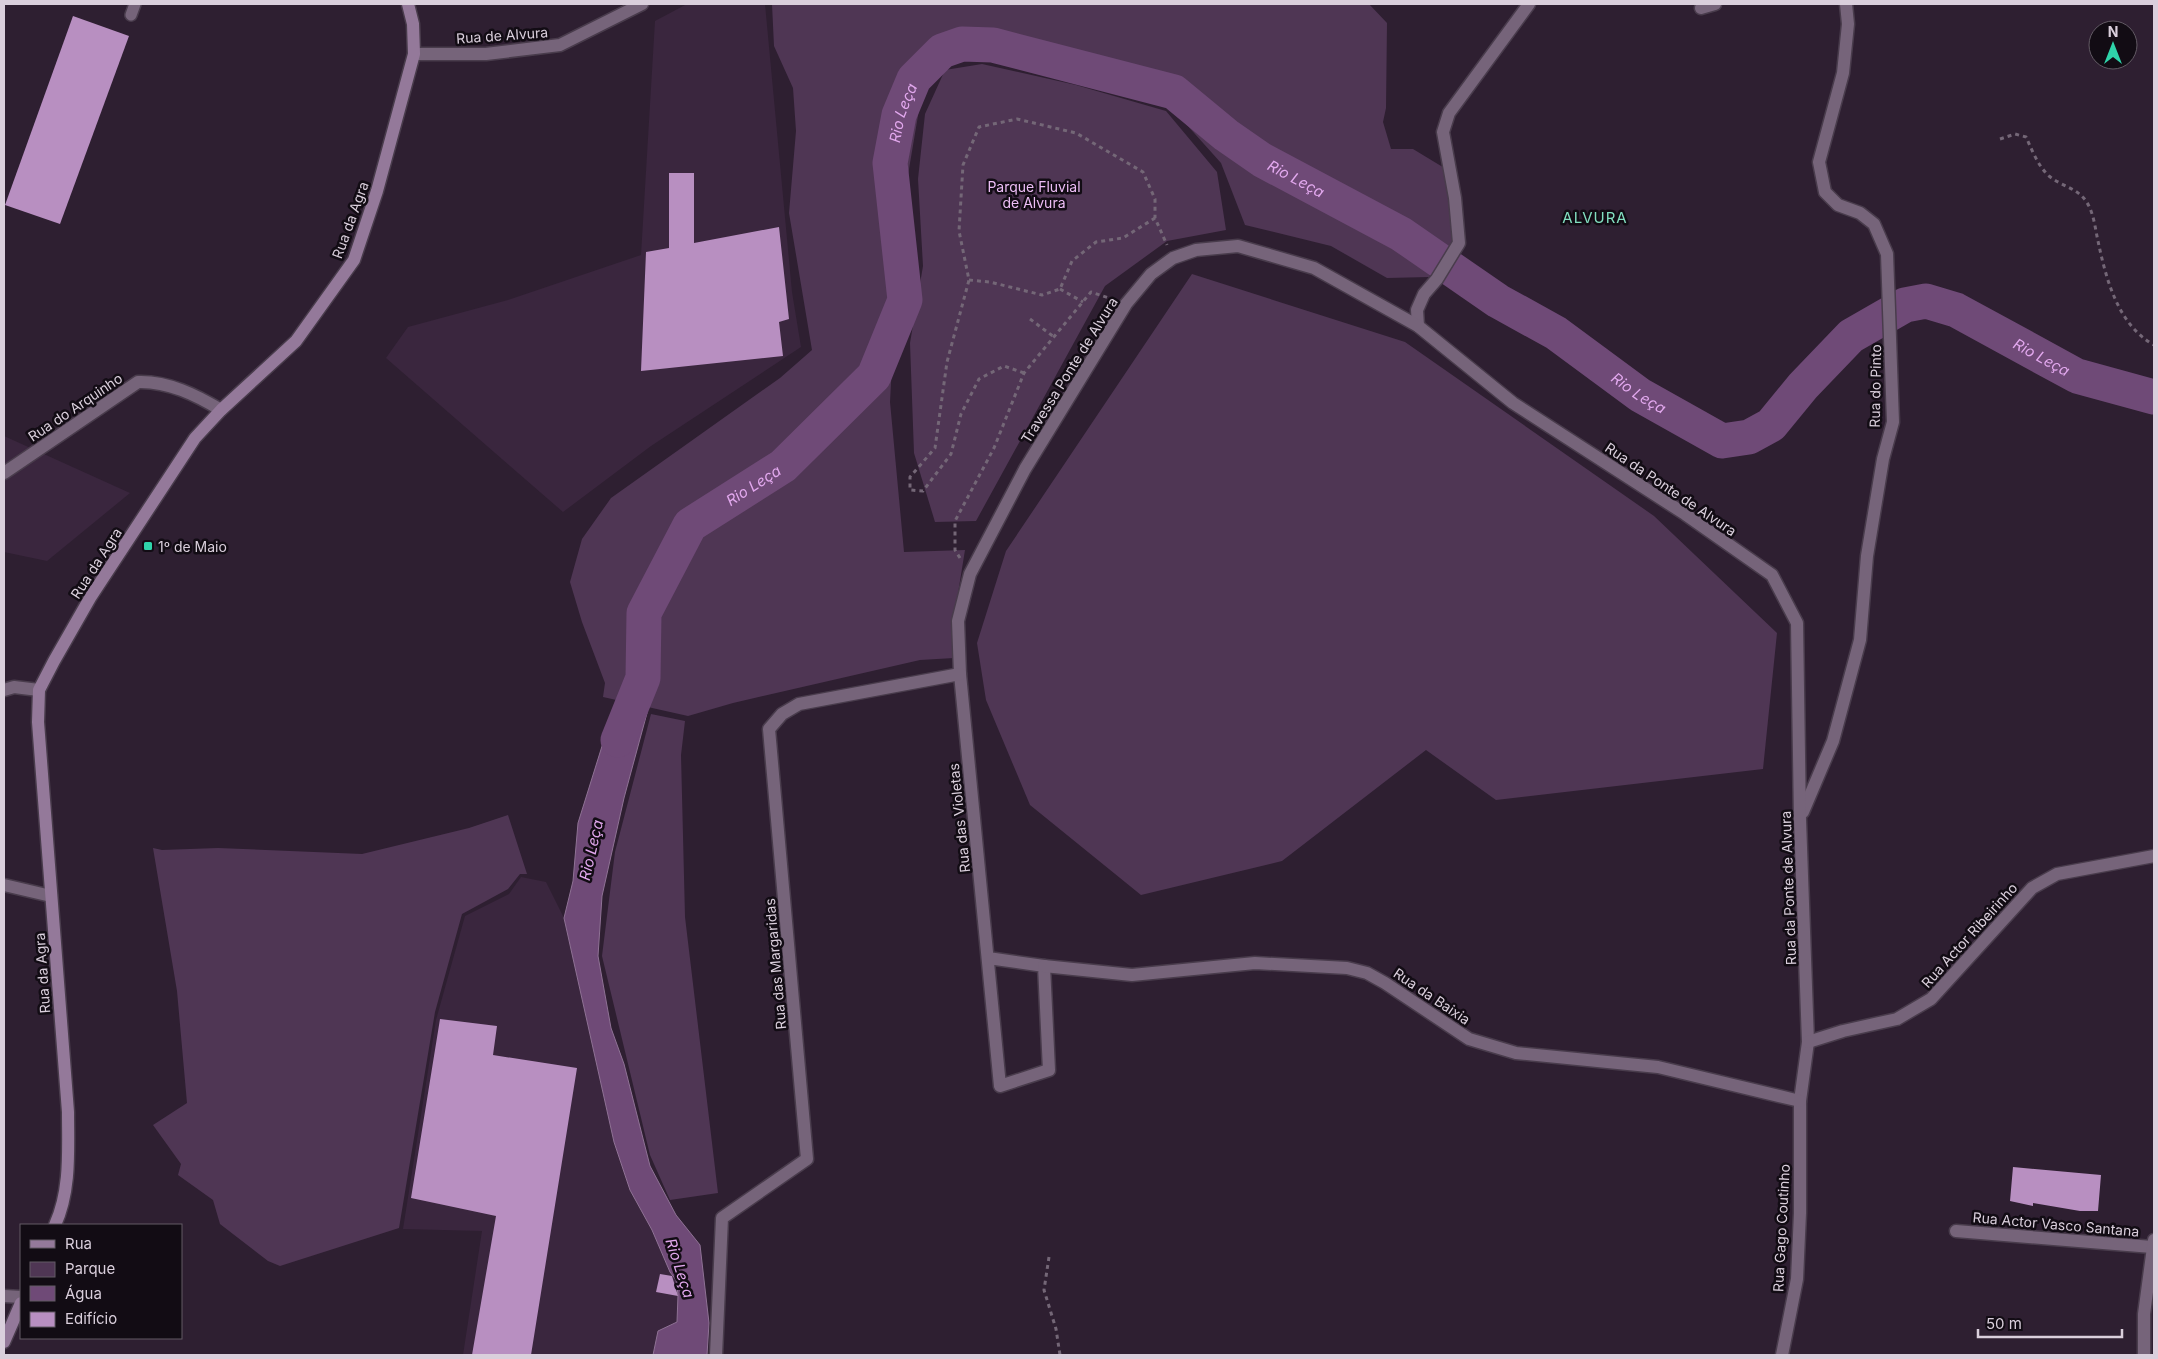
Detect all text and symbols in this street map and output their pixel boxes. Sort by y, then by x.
north arrow [2088,20,2138,70]
street label: Rua de Alvura [455,23,549,47]
text: N [2108,23,2118,40]
water label: Rio Leça [885,80,921,144]
water label: Rio Leça [1265,155,1328,201]
park label: Parque Fluvial de Alvura [987,178,1081,211]
street label: Rua da Agra [328,179,372,261]
district label: ALVURA [1562,208,1628,227]
street label: Travessa Ponte de Alvura [1017,294,1121,446]
water label: Rio Leça [2010,334,2073,380]
street label: Rua do Pinto [1866,344,1884,428]
water label: Rio Leça [1608,368,1670,417]
street label: Rua do Arquinho [25,369,125,445]
street label: Rua da Ponte de Alvura [1602,439,1740,539]
water label: Rio Leça [722,460,784,509]
street label: Rua da Agra [67,524,125,602]
place label: 1º de Maio [158,538,227,555]
marker: 1º de Maio [142,540,154,552]
street label: Rua das Violetas [945,763,973,873]
street label: Rua da Ponte de Alvura [1777,810,1799,966]
water label: Rio Leça [575,818,607,882]
street label: Rua Actor Ribeirinho [1917,879,2021,991]
street label: Rua das Margaridas [761,898,789,1030]
street label: Rua da Agra [31,932,53,1014]
street label: Rua da Baixia [1390,964,1474,1028]
street label: Rua Gago Coutinho [1769,1164,1793,1292]
street label: Rua Actor Vasco Santana [1972,1208,2140,1240]
legend [20,1224,182,1339]
text: Rua [65,1234,92,1253]
water label: Rio Leça [661,1236,699,1300]
text: Parque [65,1259,115,1278]
text: Água [65,1284,102,1303]
scale bar [1978,1306,2122,1338]
text: Edifício [65,1309,117,1328]
text: 50 m [1986,1314,2022,1333]

